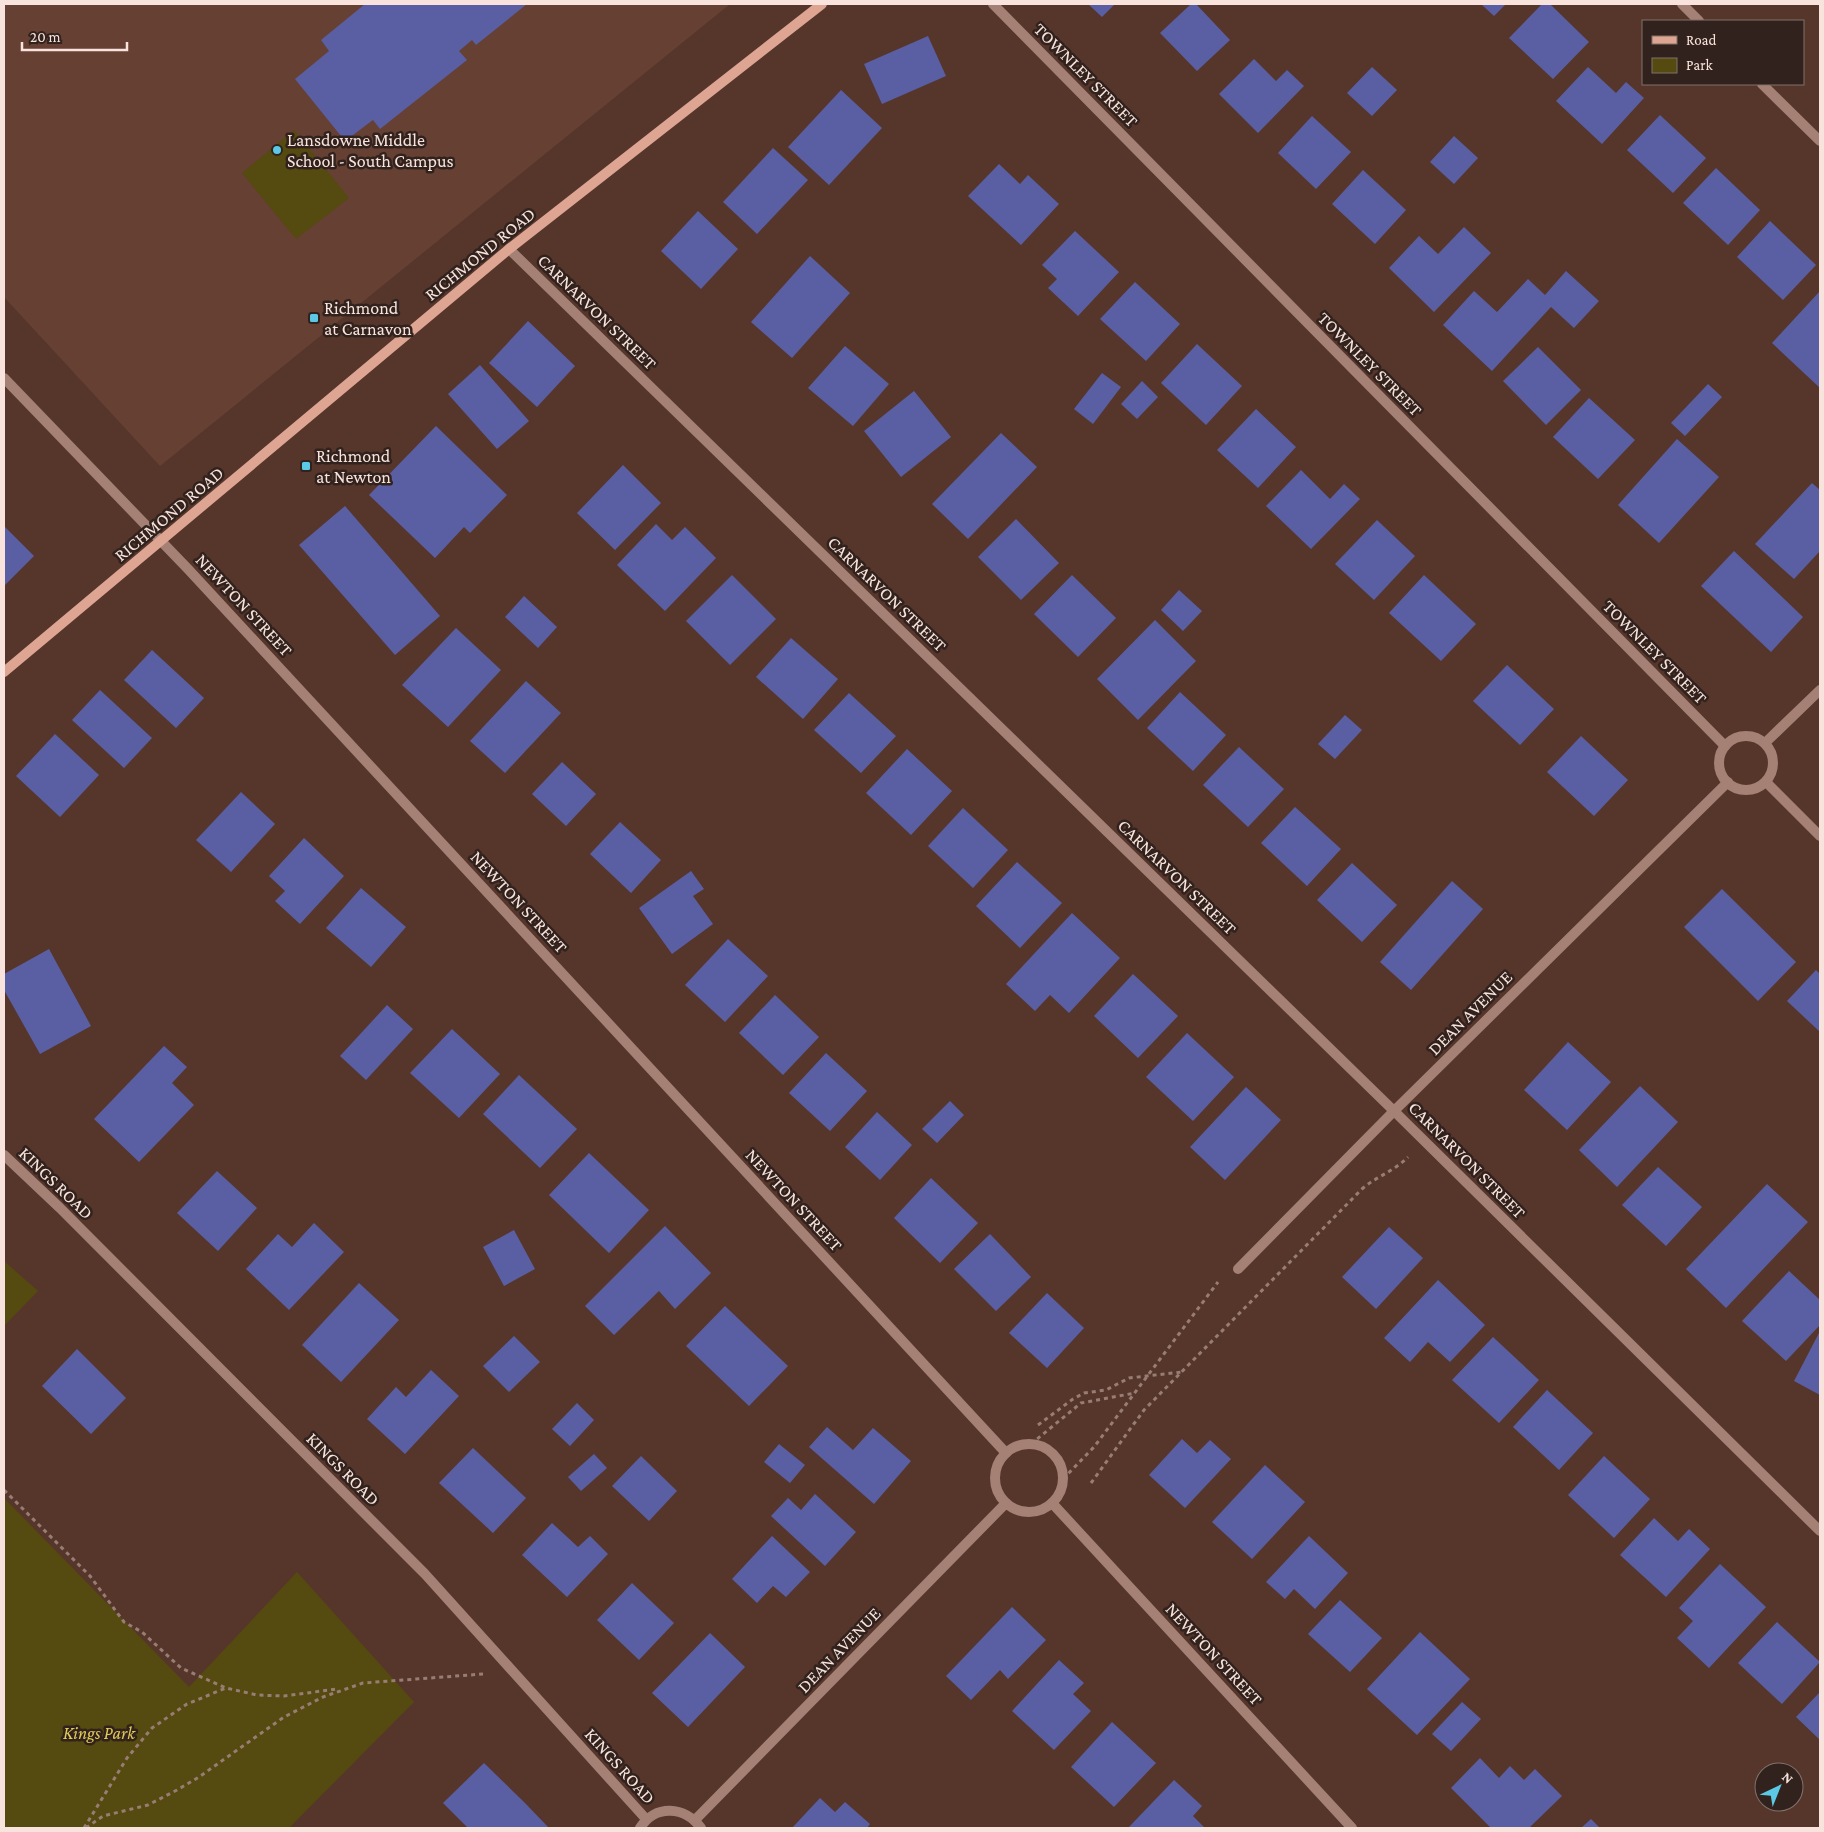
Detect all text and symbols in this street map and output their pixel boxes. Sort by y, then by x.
street label: TOWNLEY STREET [1030,19,1142,131]
scale bar [22,20,128,52]
legend [1642,20,1804,85]
text: 20 m [30,29,61,45]
text: Road [1686,32,1717,48]
text: Park [1686,57,1713,73]
place label: Lansdowne Middle School - South Campus [287,130,454,171]
marker: Lansdowne Middle School - South Campus [271,144,283,156]
street label: RICHMOND ROAD [421,203,539,305]
street label: CARNARVON STREET [534,250,661,374]
place label: Richmond at Carnavon [324,298,412,339]
street label: TOWNLEY STREET [1314,308,1426,420]
marker: Richmond at Carnavon [308,312,320,324]
place label: Richmond at Newton [316,446,391,487]
marker: Richmond at Newton [300,460,312,472]
street label: RICHMOND ROAD [110,463,228,565]
street label: CARNARVON STREET [824,532,951,656]
street label: NEWTON STREET [192,550,297,660]
street label: TOWNLEY STREET [1599,596,1711,708]
street label: CARNARVON STREET [1114,815,1241,939]
street label: NEWTON STREET [467,847,572,957]
street label: DEAN AVENUE [1424,967,1516,1059]
street label: CARNARVON STREET [1404,1097,1530,1223]
street label: KINGS ROAD [15,1143,97,1223]
street label: NEWTON STREET [742,1145,847,1255]
street label: KINGS ROAD [302,1428,384,1510]
street label: NEWTON STREET [1162,1599,1267,1709]
street label: DEAN AVENUE [793,1603,885,1697]
park label: Kings Park [63,1723,136,1743]
street label: KINGS ROAD [581,1724,659,1808]
north arrow [1754,1762,1804,1812]
text: N [1779,1768,1797,1787]

